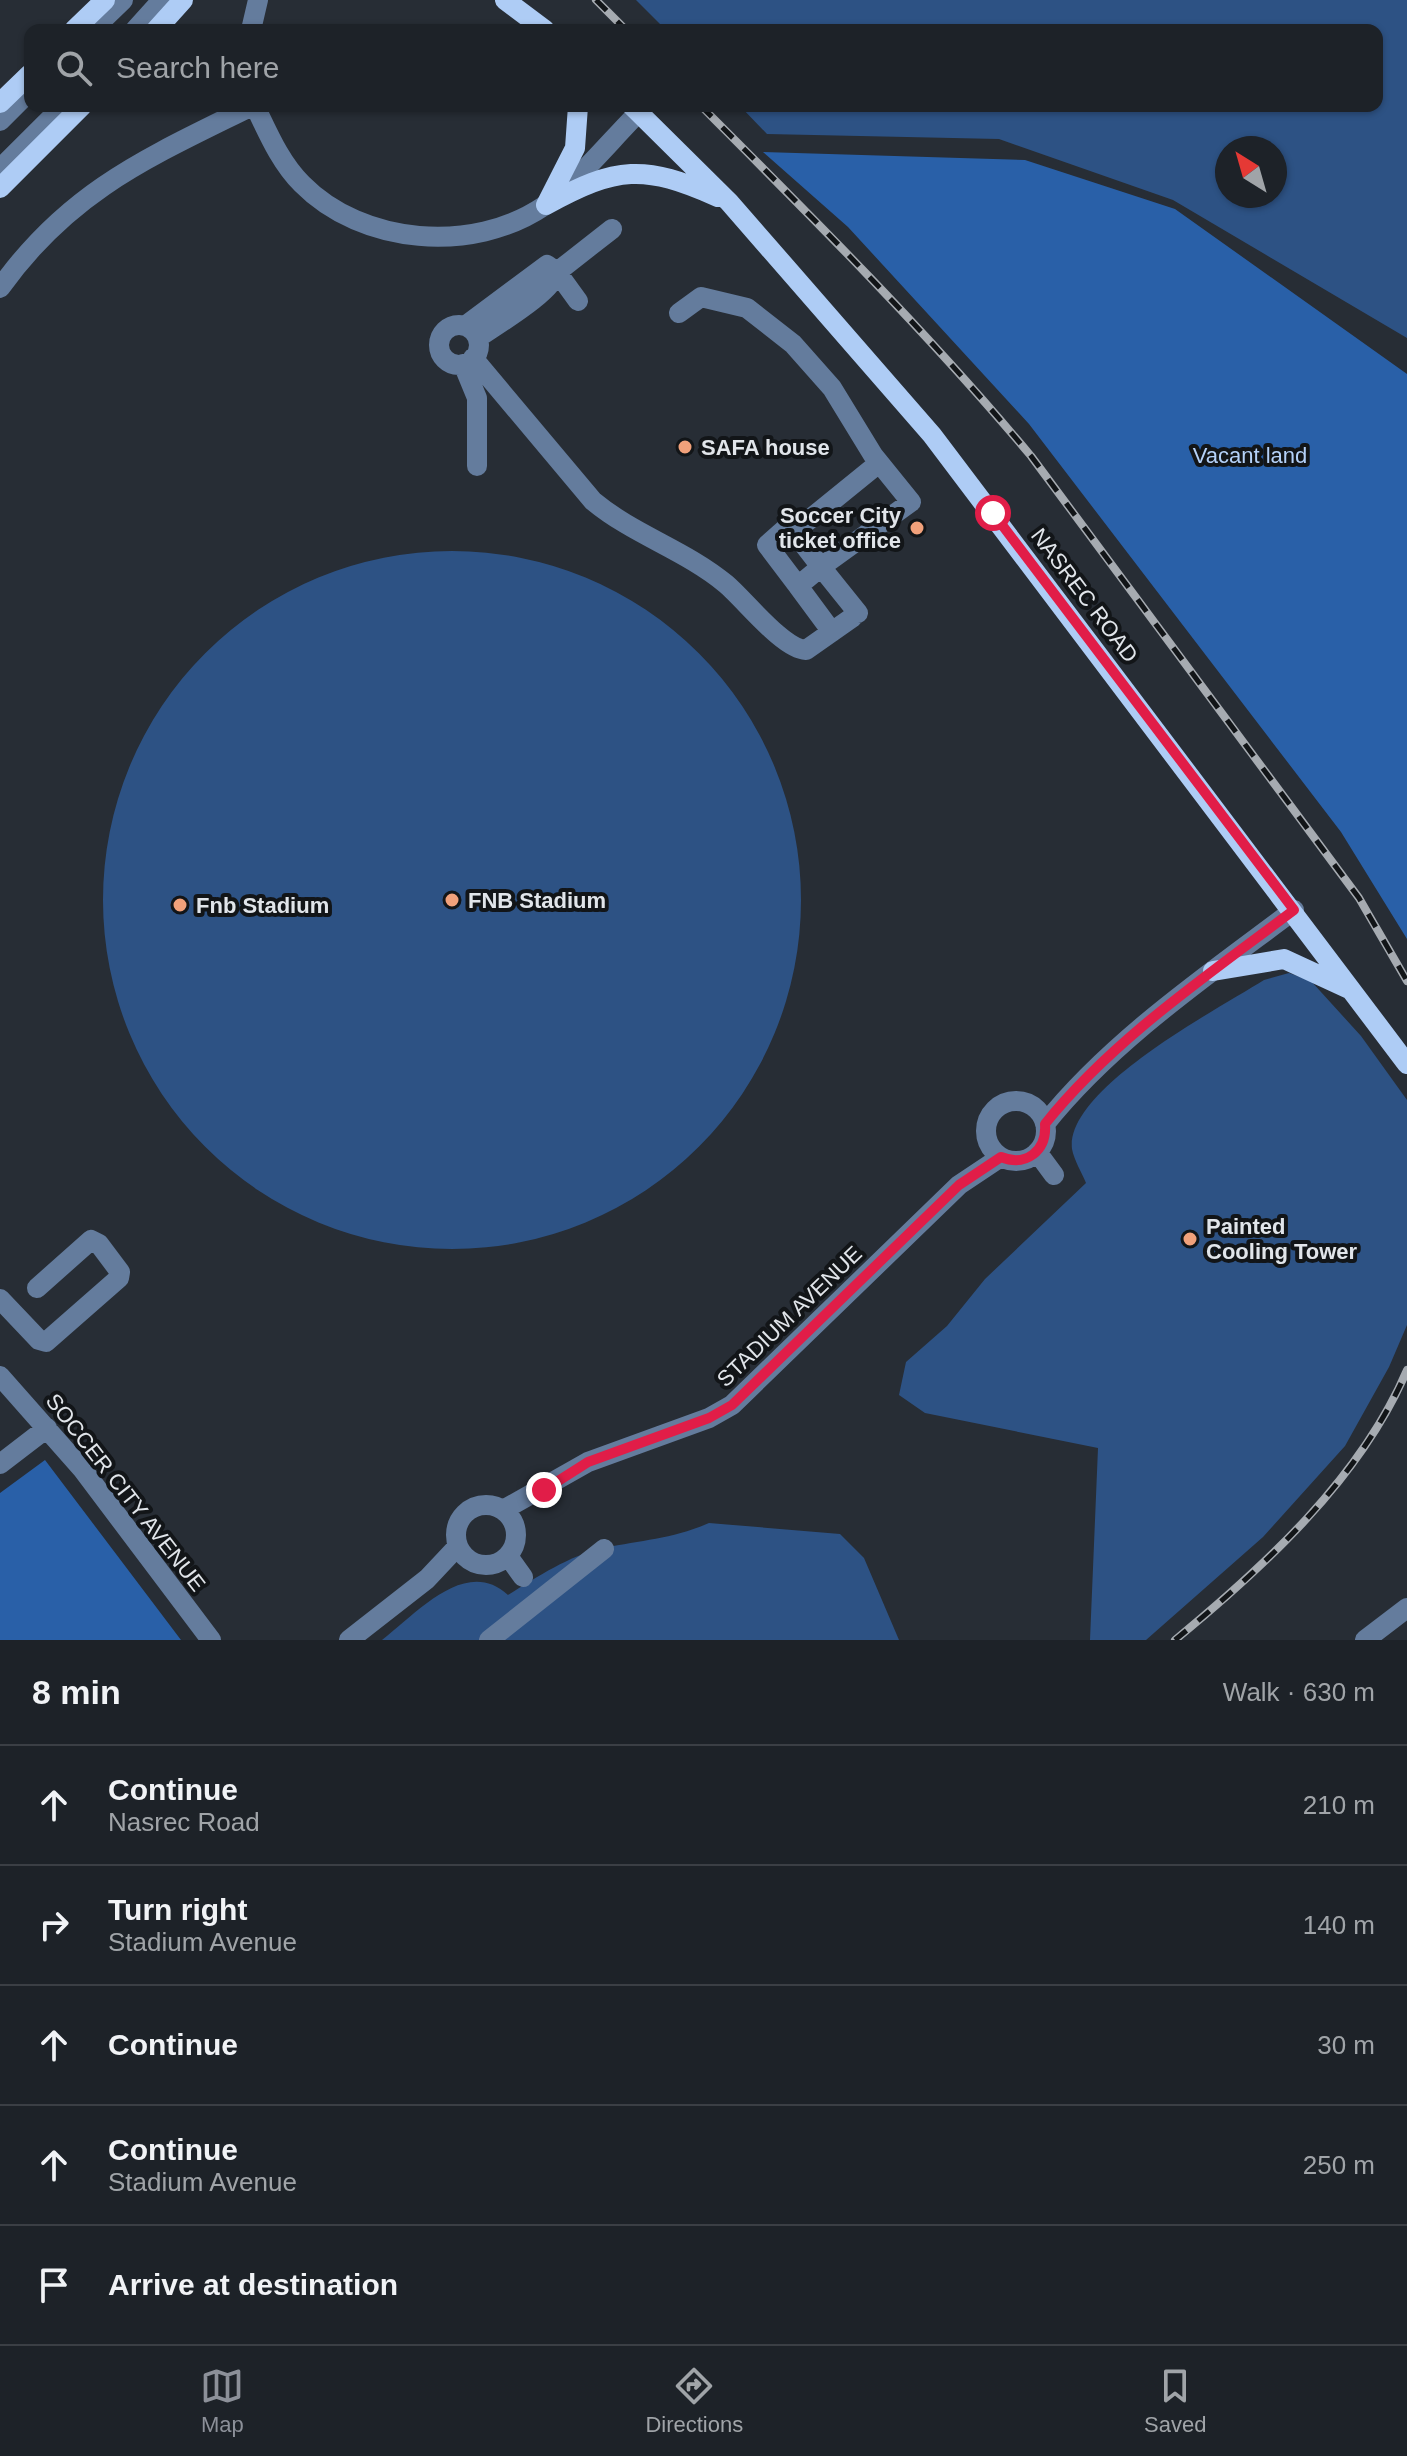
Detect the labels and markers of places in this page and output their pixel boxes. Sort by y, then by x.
place label: SAFA house [701,435,830,460]
marker: SAFA house [676,438,694,456]
place label: Soccer City ticket office [779,503,902,553]
marker: Soccer City ticket office [908,519,926,537]
place label: FNB Stadium [468,888,606,913]
marker: FNB Stadium [443,891,461,909]
place label: Fnb Stadium [196,893,329,918]
marker: Fnb Stadium [171,896,189,914]
place label: Painted Cooling Tower [1206,1214,1358,1264]
marker: Painted Cooling Tower [1181,1230,1199,1248]

